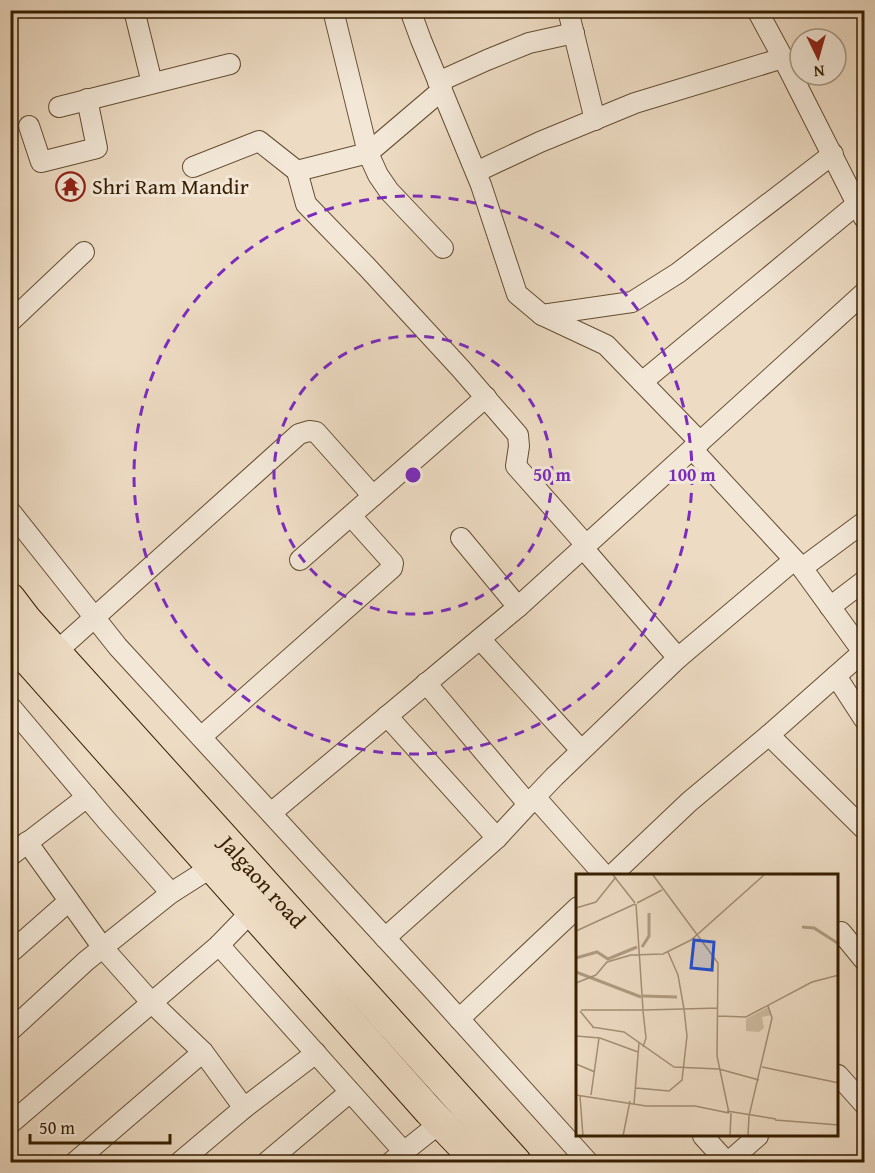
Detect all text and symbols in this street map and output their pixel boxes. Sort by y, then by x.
north arrow [788,27,848,87]
text: N [813,60,826,84]
temple icon: Shri Ram Mandir [55,170,87,202]
place label: Shri Ram Mandir [92,170,249,202]
text: 50 m [533,461,572,488]
text: 100 m [668,461,716,488]
centre of rings [403,465,423,485]
street label: Jalgaon road [210,826,314,935]
inset map [576,874,839,1137]
scale bar [30,1107,170,1145]
text: 50 m [39,1114,75,1141]

